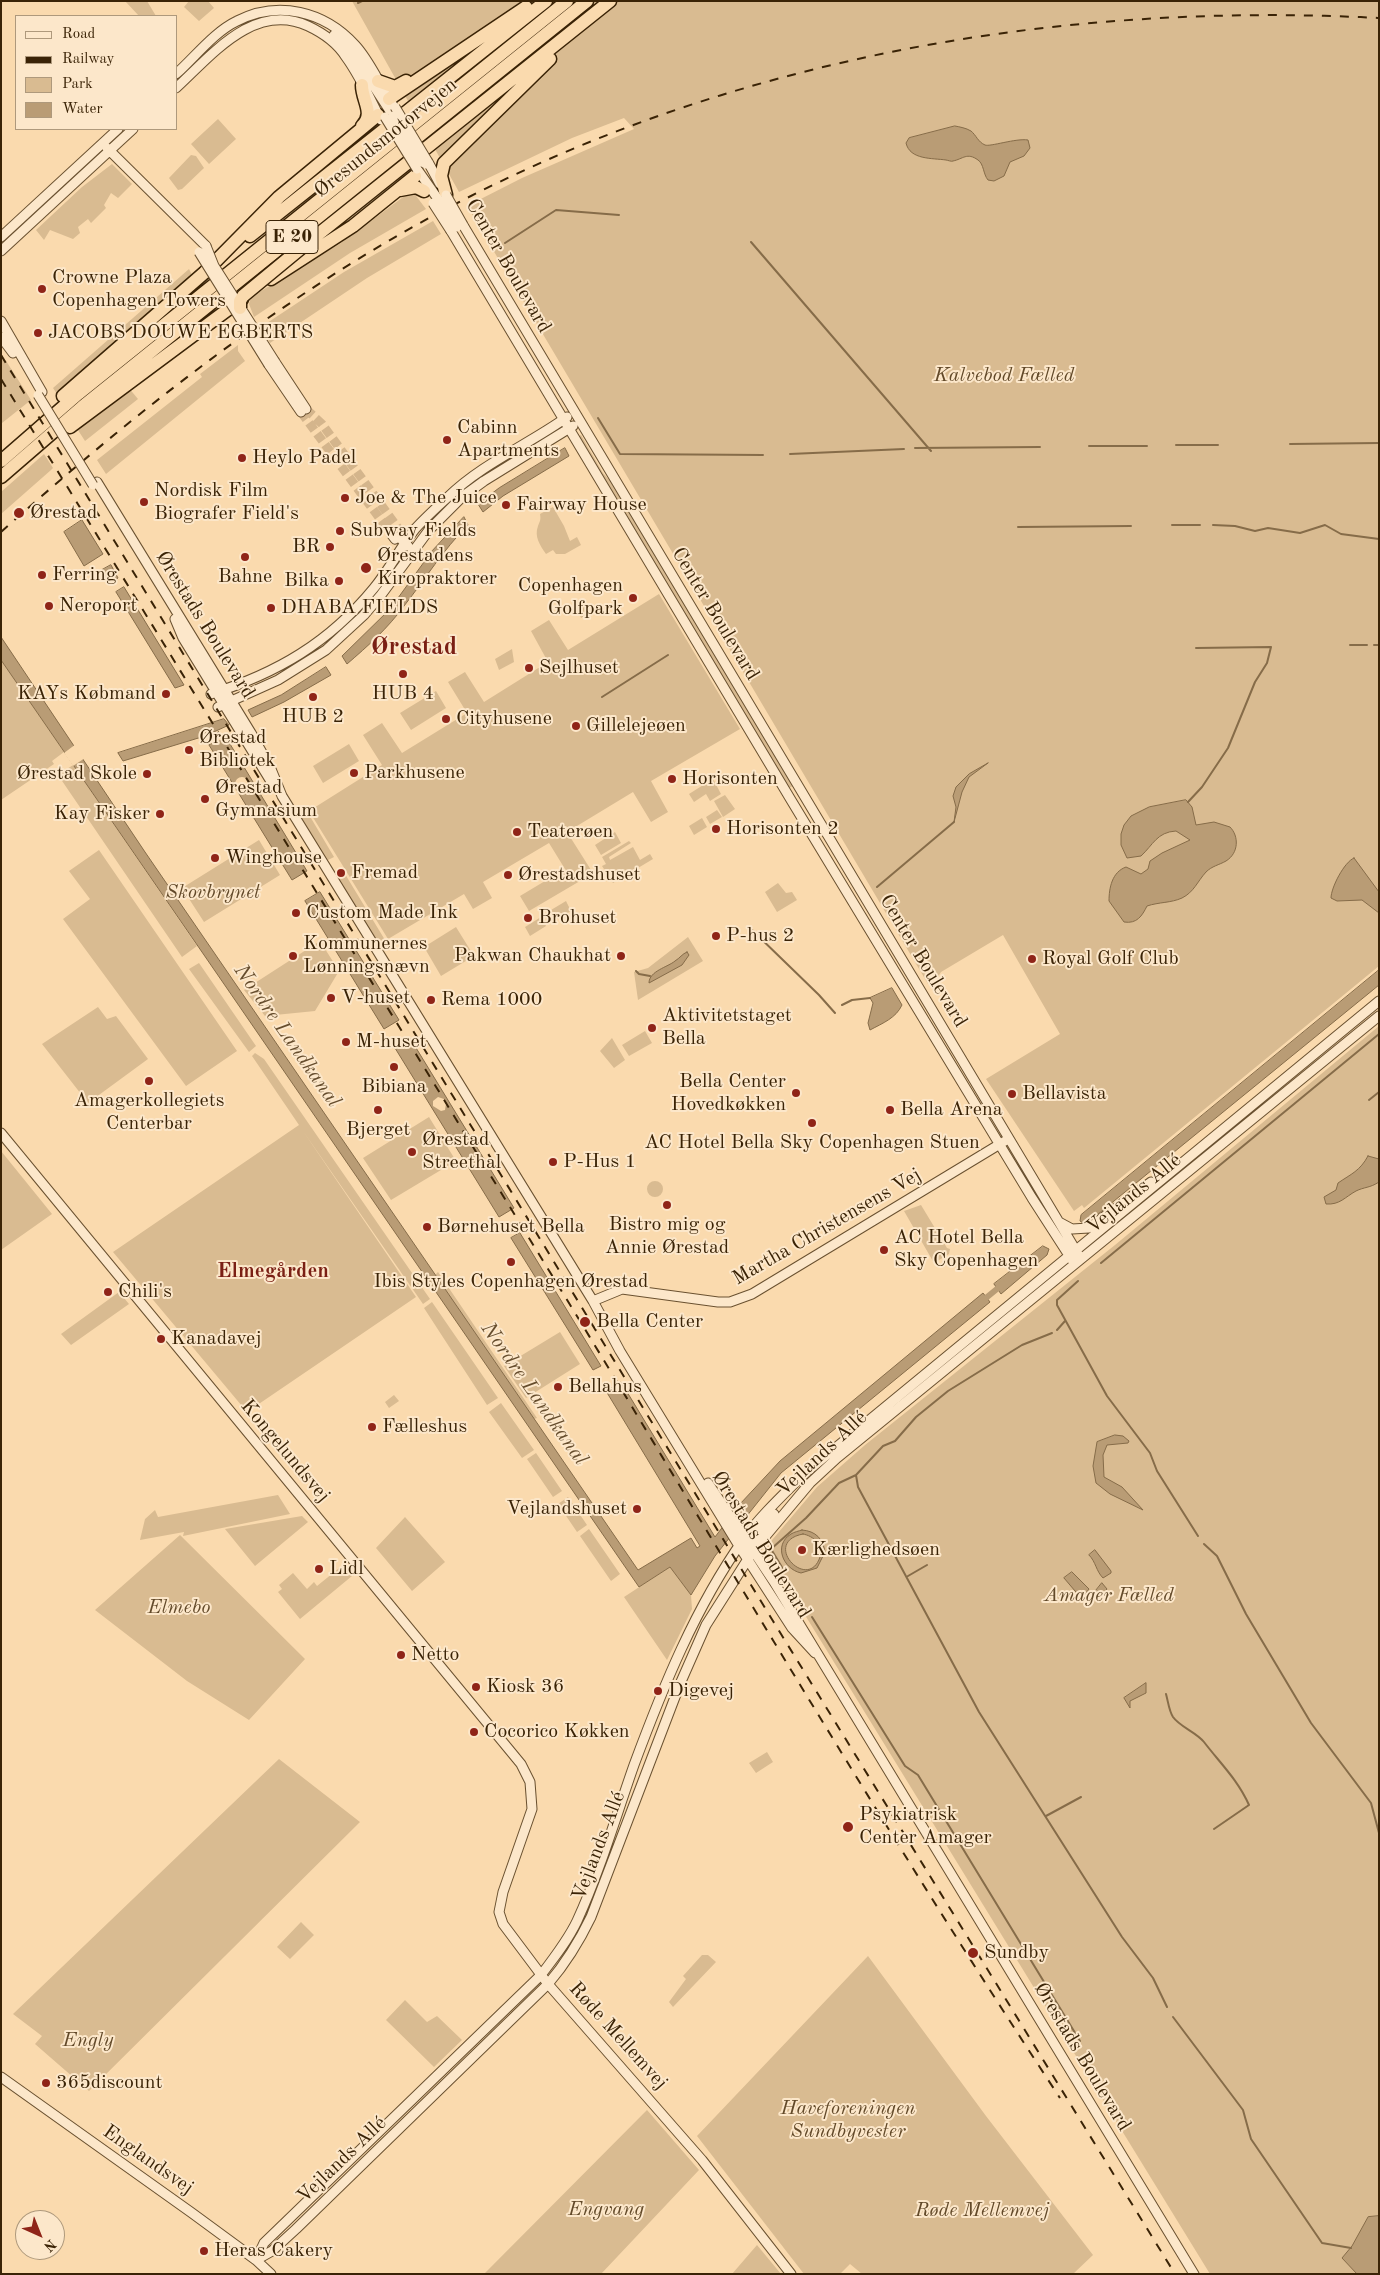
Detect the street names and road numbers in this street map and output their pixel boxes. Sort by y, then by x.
street label: Øresundsmotorvejen [310,73,462,203]
street label: Center Boulevard [460,195,556,337]
road number: E 20 [266,220,318,253]
street label: Center Boulevard [666,543,764,685]
street label: Ørestads Boulevard [150,547,260,703]
street label: Center Boulevard [874,890,972,1032]
street label: Vejlands Allé [1082,1148,1186,1240]
street label: Martha Christensens Vej [728,1163,926,1291]
street label: Kongelundsvej [235,1395,335,1507]
street label: Vejlands Allé [772,1406,872,1502]
street label: Ørestads Boulevard [706,1467,816,1623]
street label: Vejlands Allé [567,1788,631,1904]
street label: Røde Mellemvej [563,1977,673,2095]
street label: Ørestads Boulevard [1028,1978,1136,2136]
street label: Vejlands Allé [292,2111,392,2209]
street label: Englandsvej [98,2120,198,2200]

